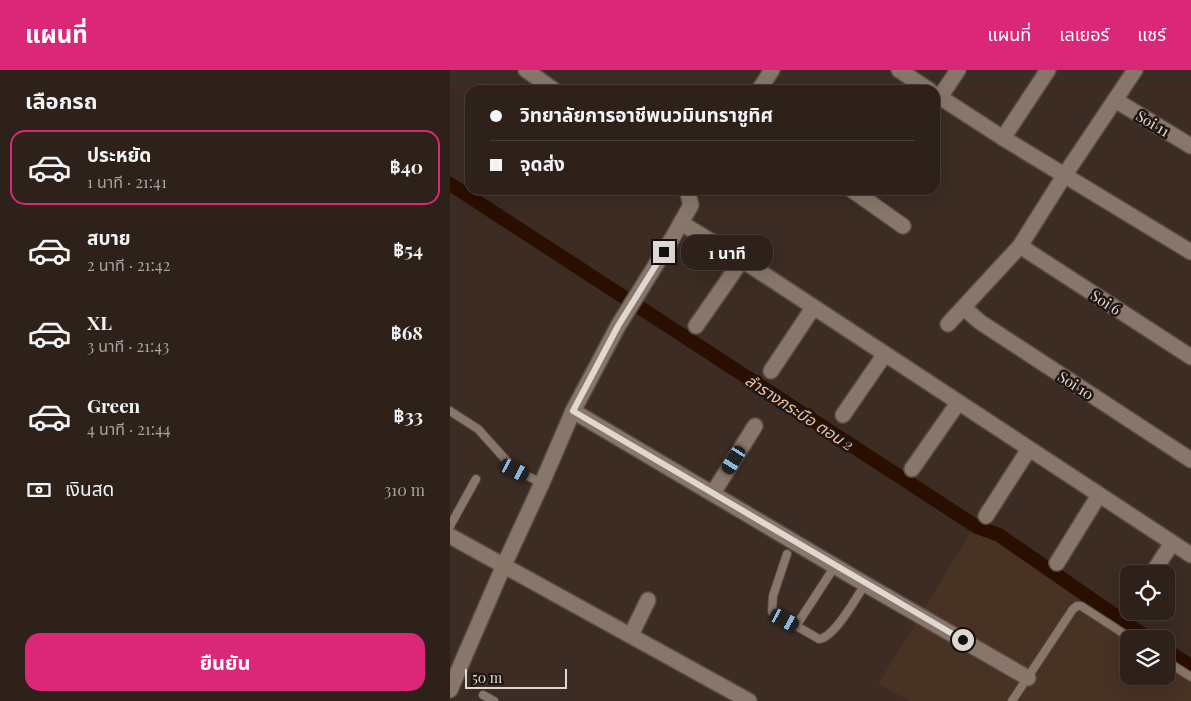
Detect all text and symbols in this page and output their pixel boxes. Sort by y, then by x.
text: แผนที่ [25,17,88,49]
text: แผนที่ [987,22,1031,46]
text: เลเยอร์ [1059,22,1109,46]
text: แชร์ [1137,22,1166,46]
text: เลือกรถ [25,85,98,115]
text: วิทยาลัยการอาชีพนวมินทราชูทิศ [520,101,773,127]
street label: Soi 11 [1133,105,1174,141]
text: ประหยัด [87,141,151,167]
icon: car [27,145,72,190]
text: จุดส่ง [520,150,565,176]
text: ฿40 [390,153,423,179]
text: 1 นาที · 21:41 [87,171,167,192]
text: สบาย [87,224,131,250]
icon: car [27,228,72,273]
callout: 1 นาที [682,234,774,270]
text: ฿54 [393,236,423,262]
route end [653,241,675,263]
text: 1 นาที [708,242,746,263]
text: 2 นาที · 21:42 [87,254,170,275]
street label: Soi 6 [1087,285,1125,319]
text: XL [87,309,112,335]
icon: car [27,311,72,356]
text: ฿68 [391,319,423,345]
text: 3 นาที · 21:43 [87,335,169,356]
street label: Soi 10 [1054,366,1098,404]
water label: ลำรางกระบือ ตอน 2 [742,369,858,455]
text: Green [87,392,140,418]
icon: car [27,394,72,439]
text: ฿33 [393,402,423,428]
text: 4 นาที · 21:44 [87,418,171,439]
car [719,443,748,477]
car [498,457,531,483]
text: เงินสด [65,475,114,501]
icon: cash [25,476,53,504]
text: 310 m [384,479,425,500]
map controls [1120,565,1175,685]
button: locate [1120,565,1175,620]
car [768,606,801,634]
route start [952,629,974,651]
button: layers [1120,630,1175,685]
button: ยืนยัน [25,633,425,691]
scale bar [465,666,568,689]
text: 50 m [472,668,502,687]

